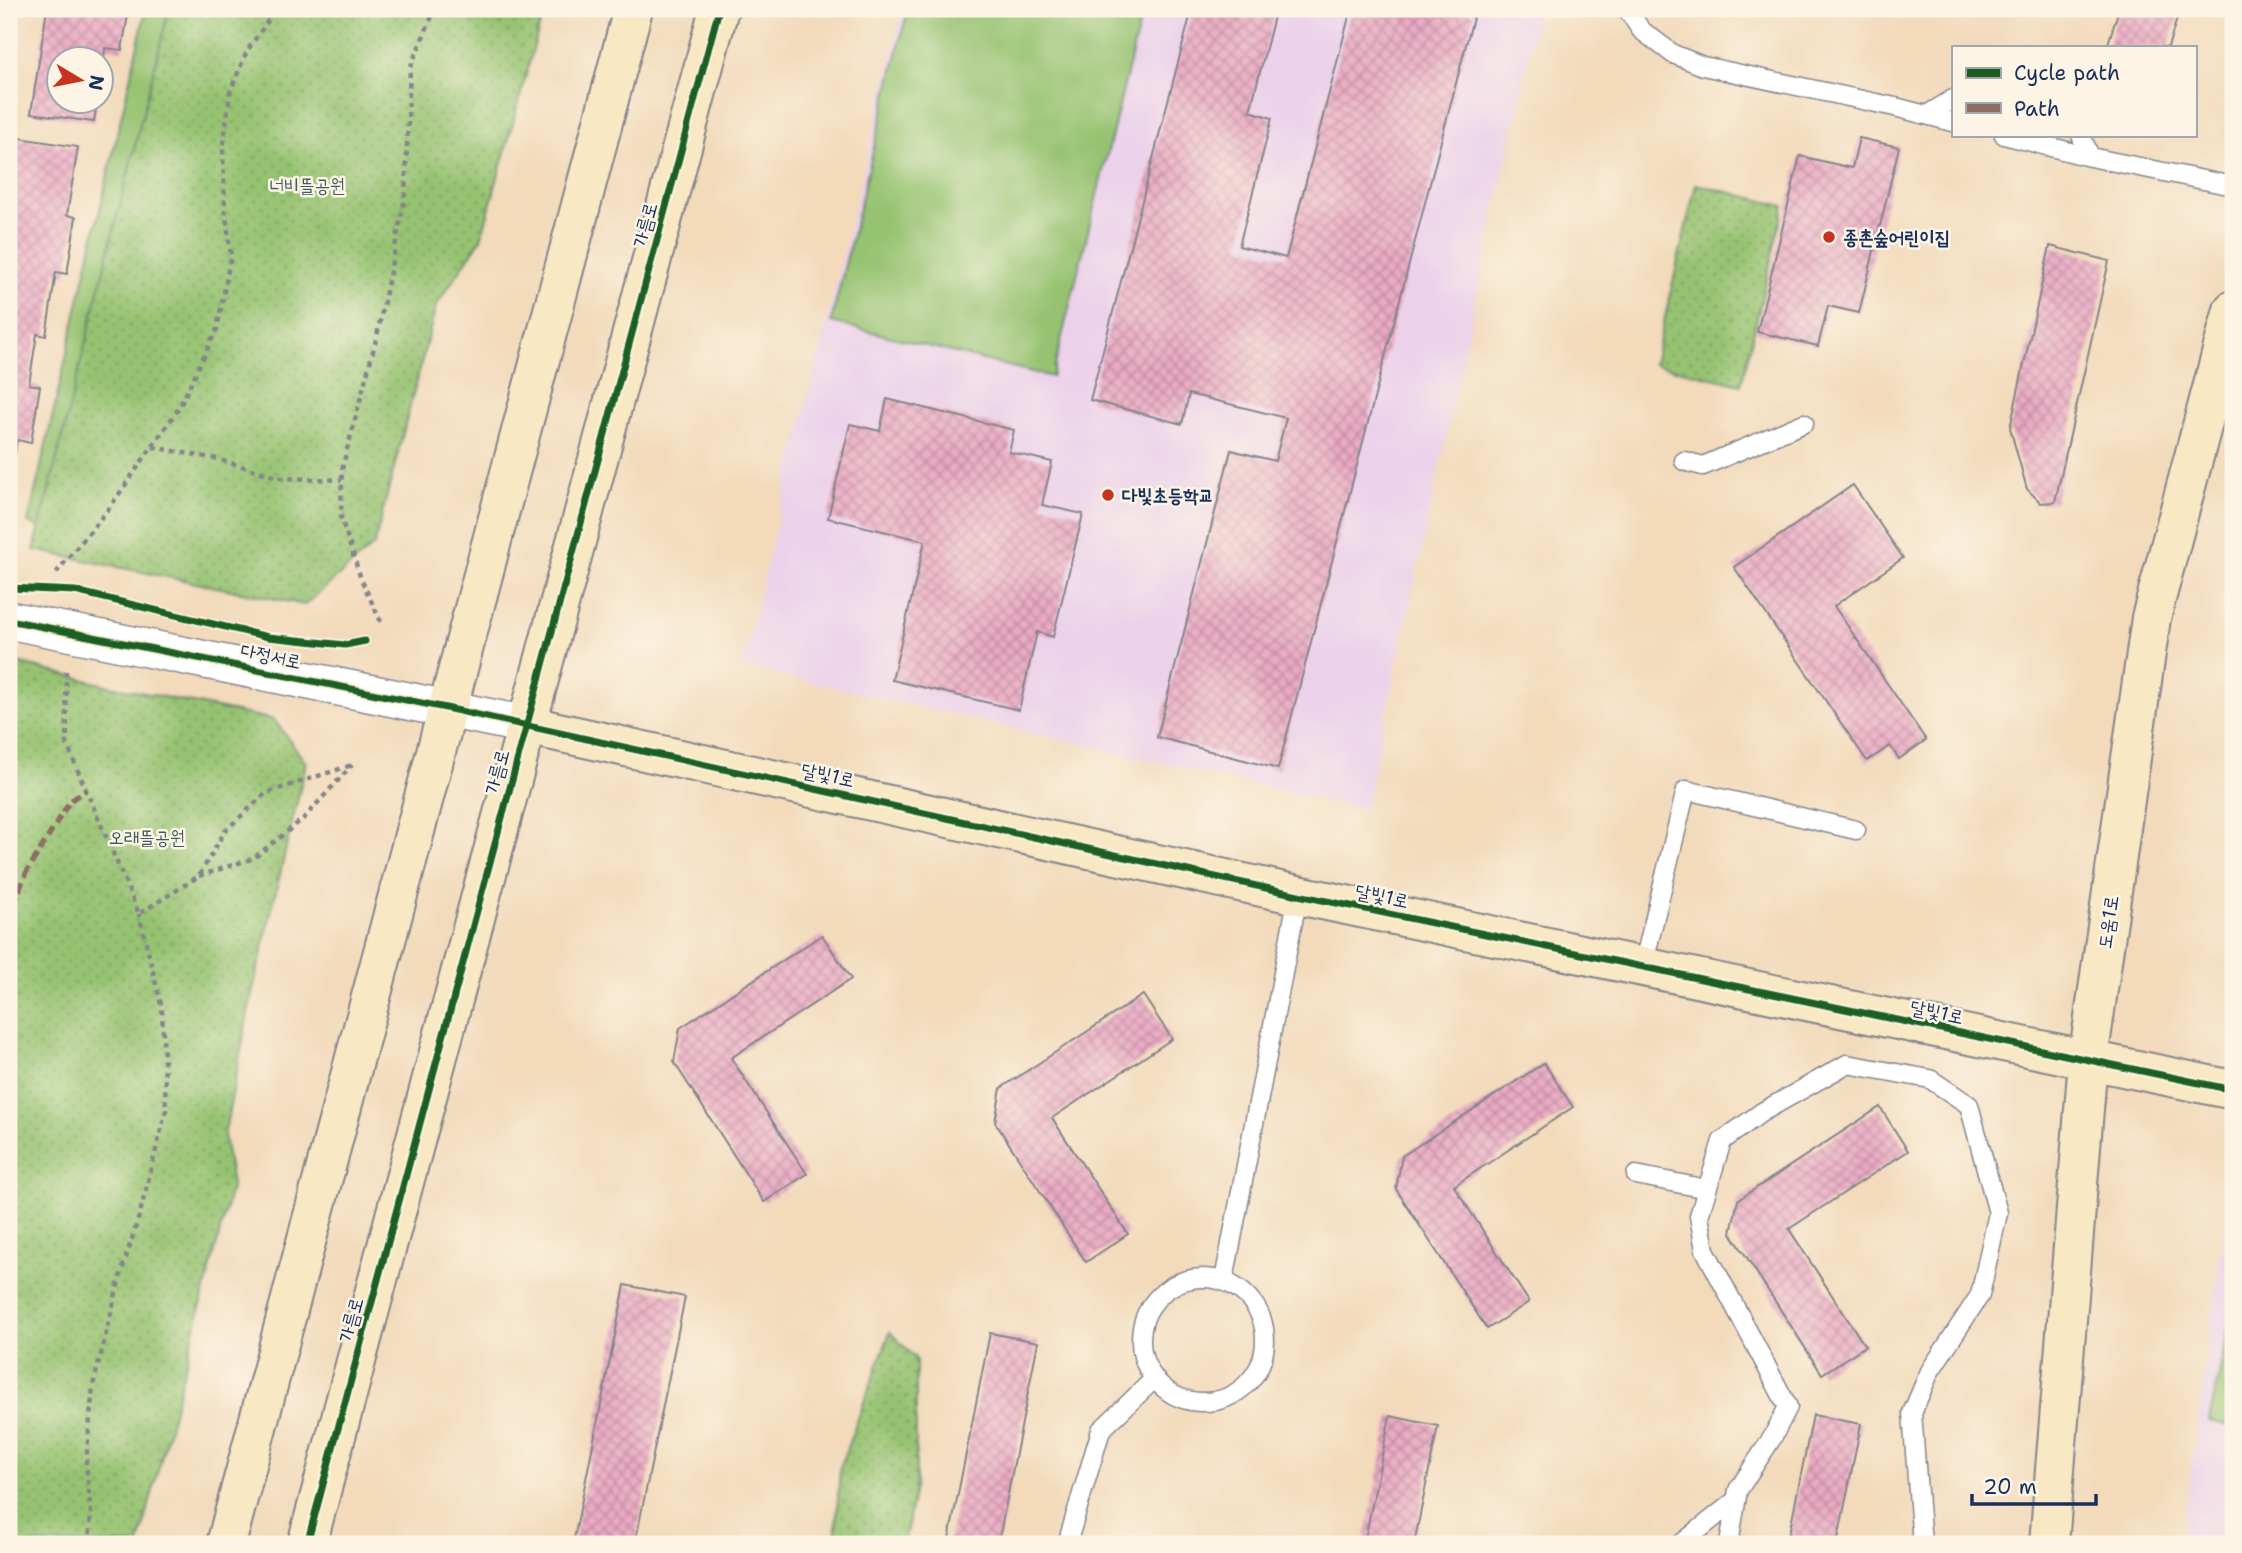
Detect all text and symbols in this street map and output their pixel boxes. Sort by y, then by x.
north arrow [46,46,116,116]
legend [1952,46,2196,136]
text: Cycle path [2014,59,2120,87]
text: N [83,73,110,92]
text: Path [2014,95,2060,123]
park label: 너비뜰공원 [269,173,345,198]
street label: 가름로 [627,200,663,250]
place label: 종촌숲어린이집 [1843,225,1950,250]
marker: 종촌숲어린이집 [1821,229,1837,245]
place label: 다빛초등학교 [1122,483,1214,508]
marker: 다빛초등학교 [1100,487,1116,503]
street label: 다정서로 [238,637,304,675]
street label: 가름로 [479,747,515,797]
street label: 달빛1로 [799,757,857,793]
park label: 오래뜰공원 [109,825,185,850]
street label: 달빛1로 [1353,878,1411,914]
street label: 도움1로 [2092,894,2124,950]
street label: 달빛1로 [1908,994,1966,1030]
street label: 가름로 [333,1295,369,1345]
scale bar [1972,1462,2097,1506]
text: 20 m [1983,1473,2037,1501]

